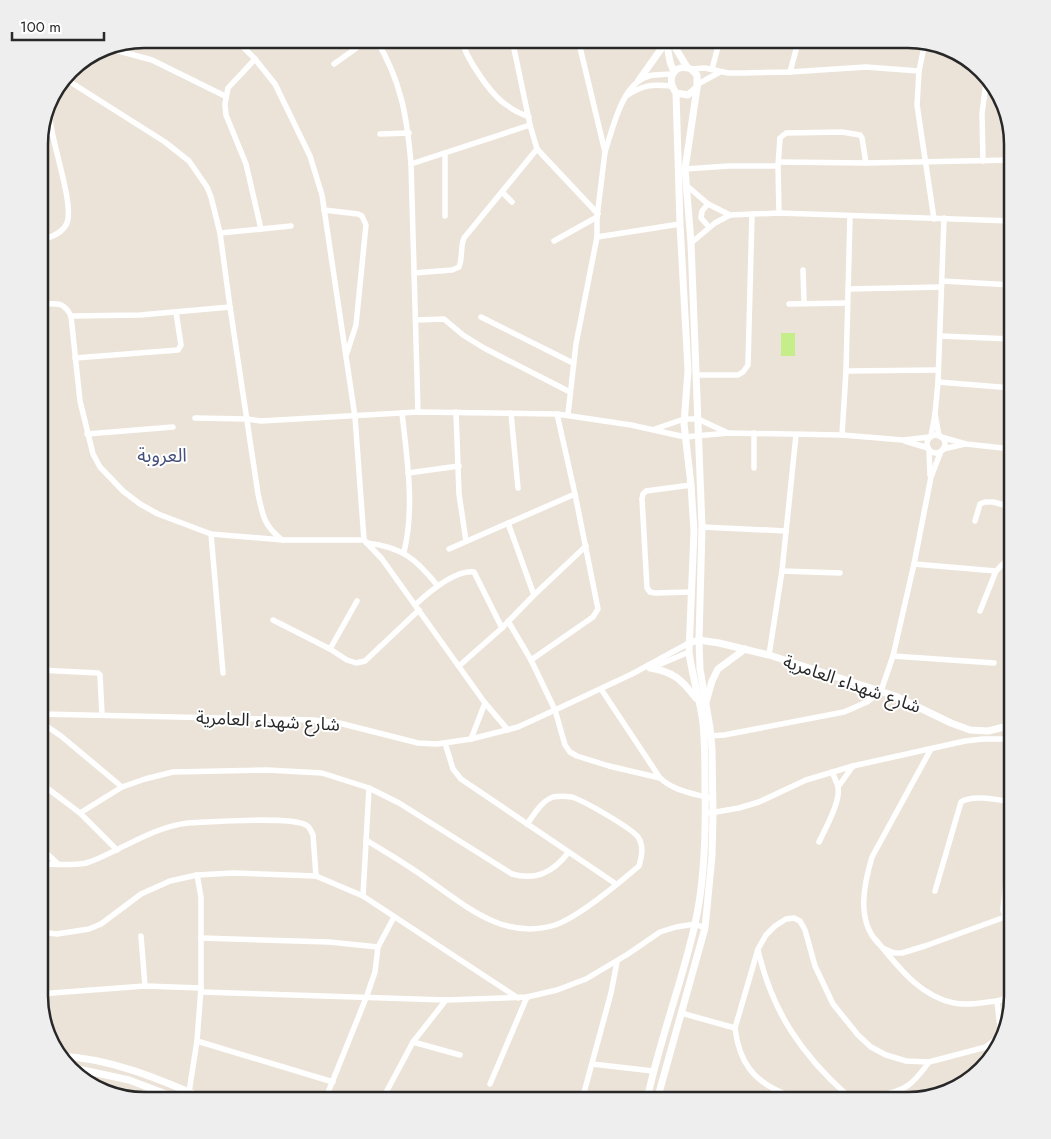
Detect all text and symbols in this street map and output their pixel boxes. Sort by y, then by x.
scale bar [12,10,105,42]
text: 100 m [20,16,61,38]
district label: العروبة [137,442,187,469]
street label: شارع شهداء العامرية [779,648,924,721]
street label: شارع شهداء العامرية [195,704,341,739]

